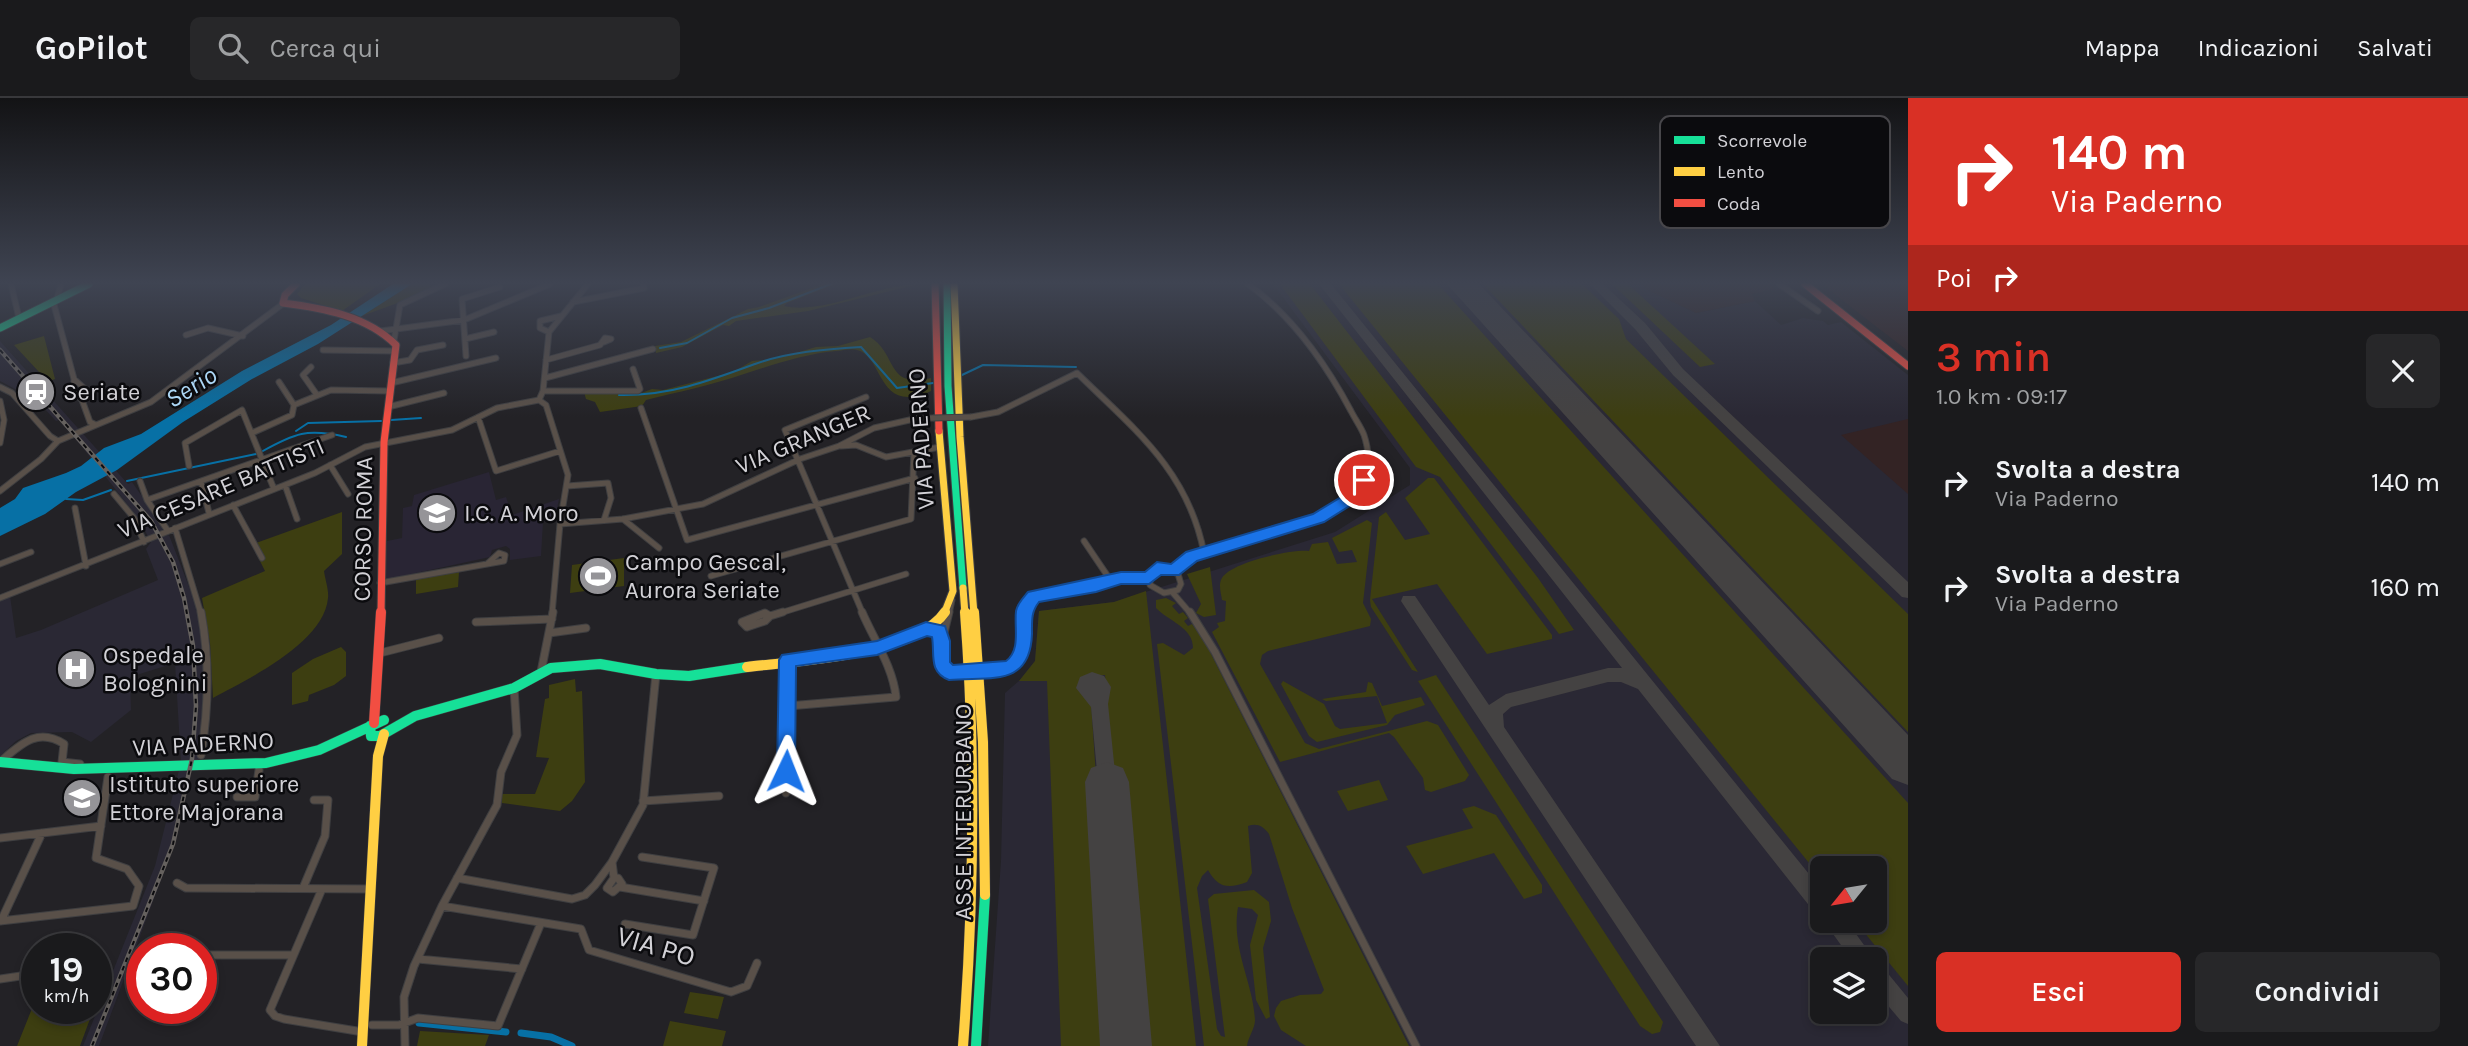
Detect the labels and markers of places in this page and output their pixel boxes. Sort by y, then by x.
station icon: Seriate [15,371,57,413]
place label: Seriate [63,378,140,406]
pin [1334,450,1394,510]
school or university icon: I.C. A. Moro [416,492,458,534]
place label: I.C. A. Moro [464,499,579,527]
place label: Campo Gescal, Aurora Seriate [625,548,786,604]
sports icon: Campo Gescal, Aurora Seriate [577,555,619,597]
place label: Ospedale Bolognini [103,641,208,697]
hospital icon: Ospedale Bolognini [55,648,97,690]
place label: Istituto superiore Ettore Majorana [109,770,299,826]
school or university icon: Istituto superiore Ettore Majorana [61,777,103,819]

